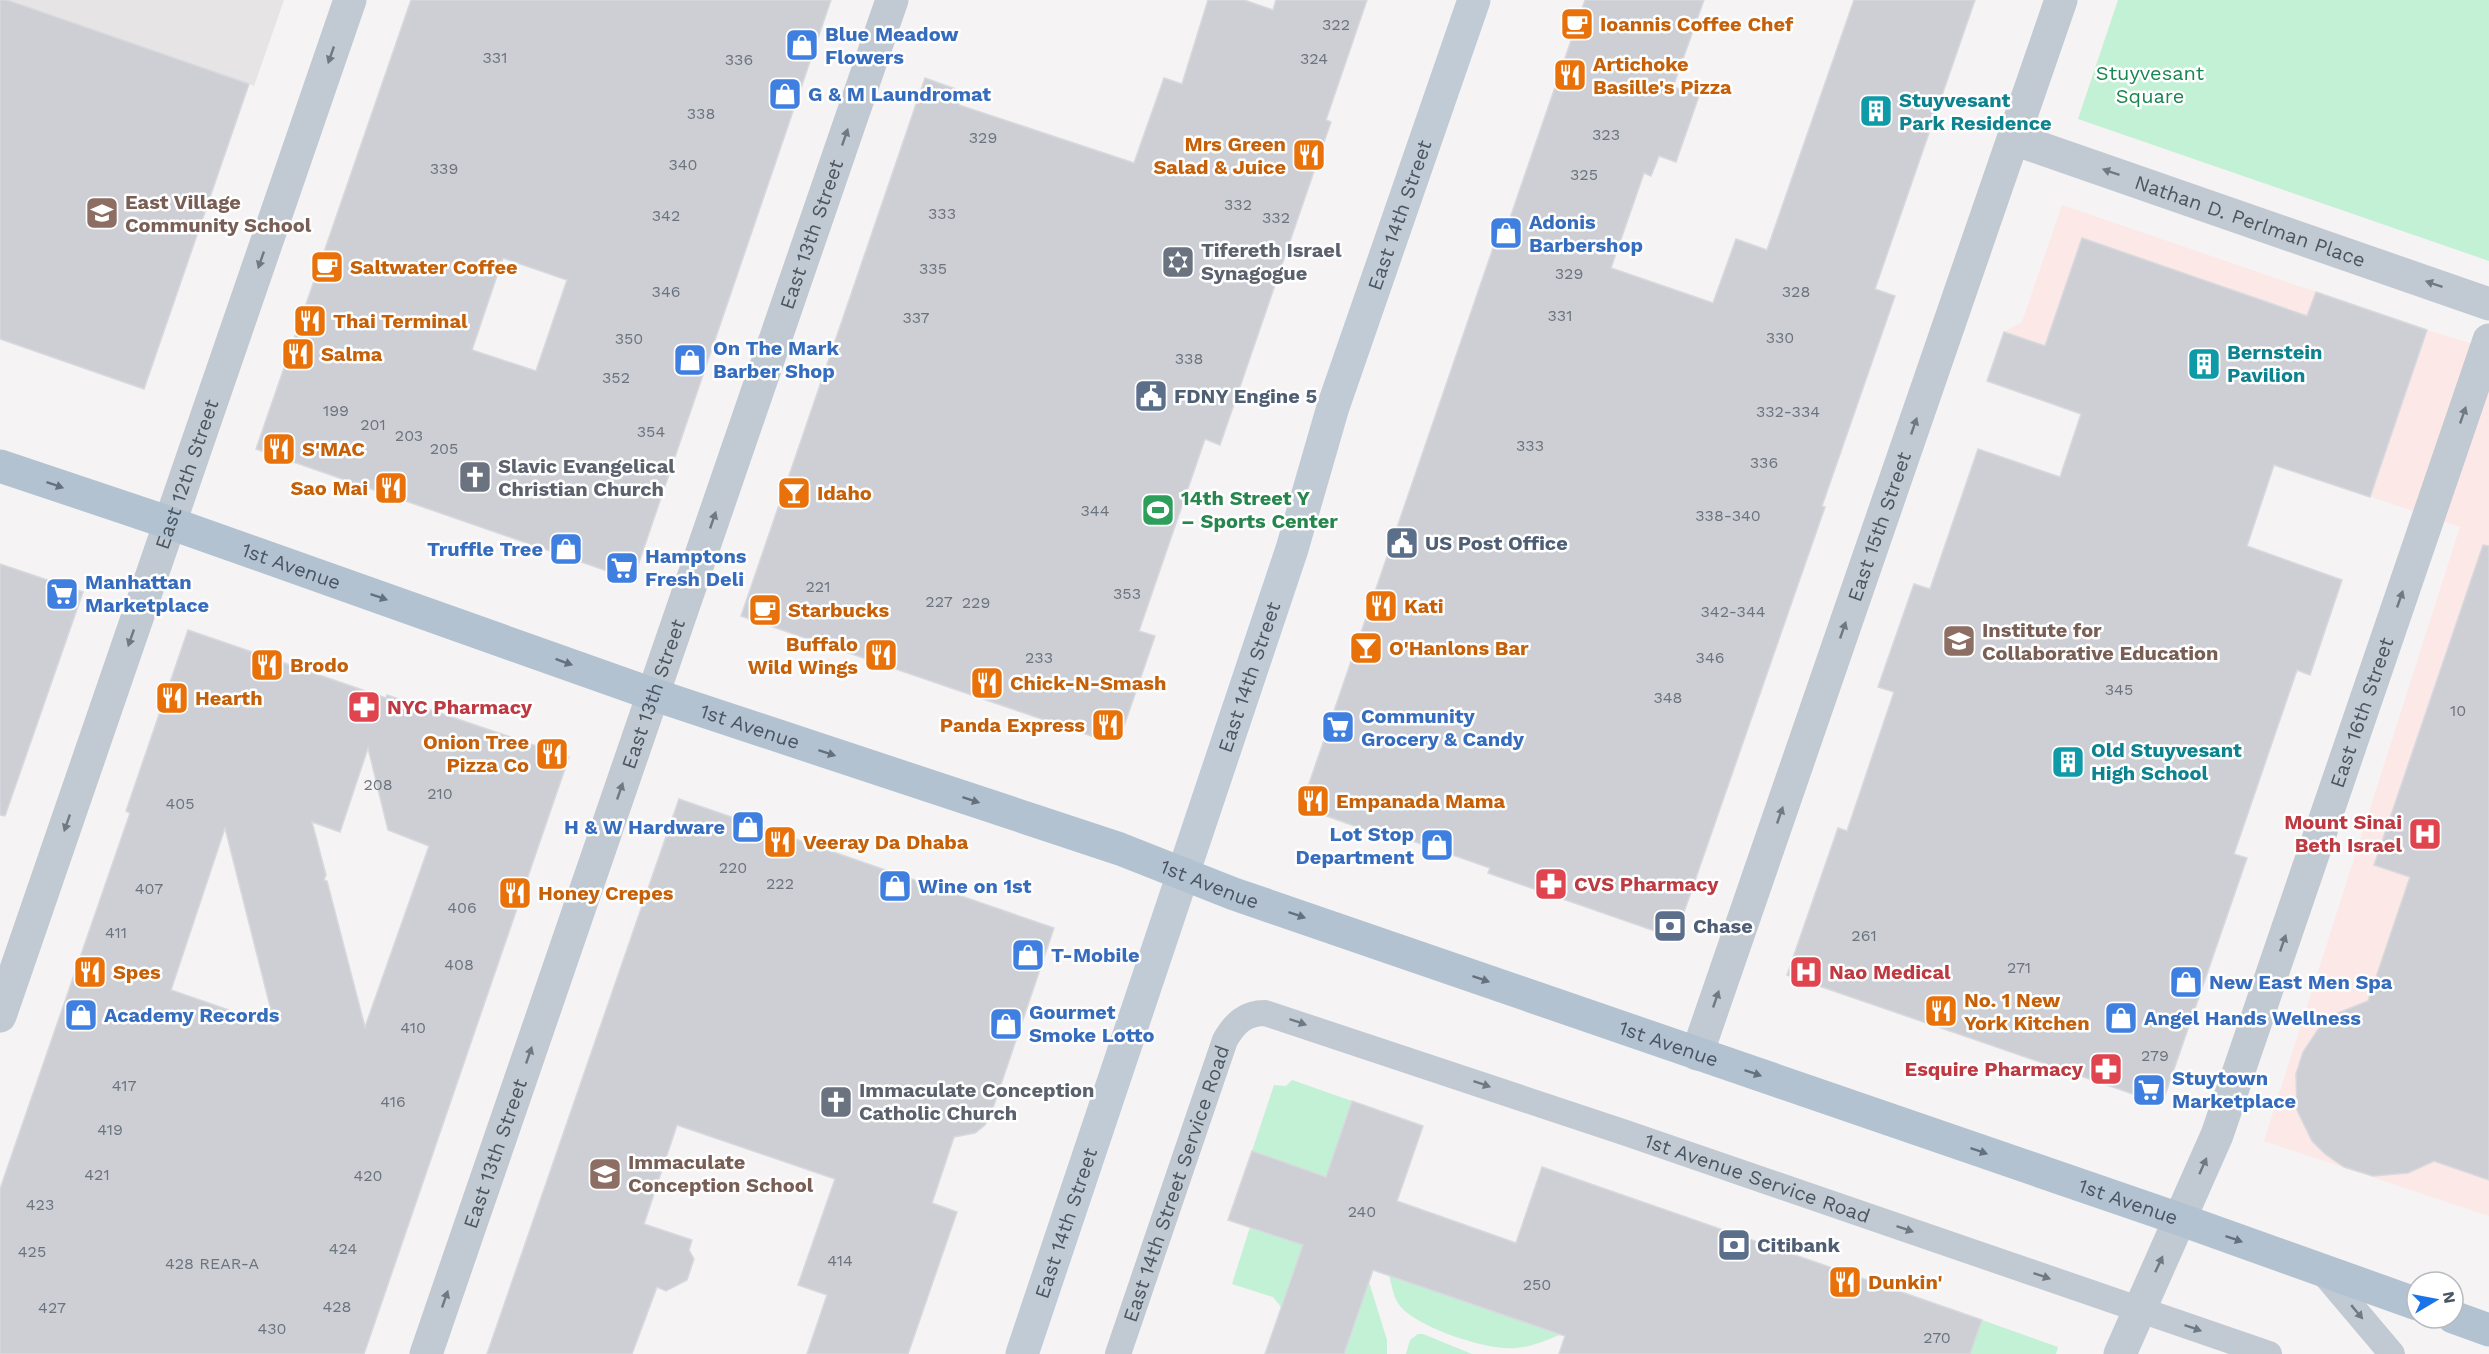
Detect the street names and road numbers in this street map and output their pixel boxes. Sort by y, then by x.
street label: East 14th Street [1362,136,1437,293]
street label: East 13th Street [774,156,848,312]
street label: Nathan D. Perlman Place [2132,170,2369,272]
street label: East 12th Street [150,396,224,552]
street label: East 15th Street [1842,448,1916,605]
street label: 1st Avenue [238,537,344,595]
street label: East 14th Street [1213,598,1286,755]
street label: East 13th Street [616,615,690,772]
street label: East 16th Street [2325,634,2399,791]
street label: 1st Avenue [697,699,803,754]
street label: 1st Avenue [1157,854,1262,914]
street label: 1st Avenue [1616,1015,1722,1072]
street label: East 14th Street Service Road [1118,1042,1234,1325]
street label: East 13th Street [458,1075,532,1232]
street label: 1st Avenue Service Road [1641,1128,1873,1228]
street label: East 14th Street [1029,1144,1102,1302]
street label: 1st Avenue [2075,1173,2181,1230]

